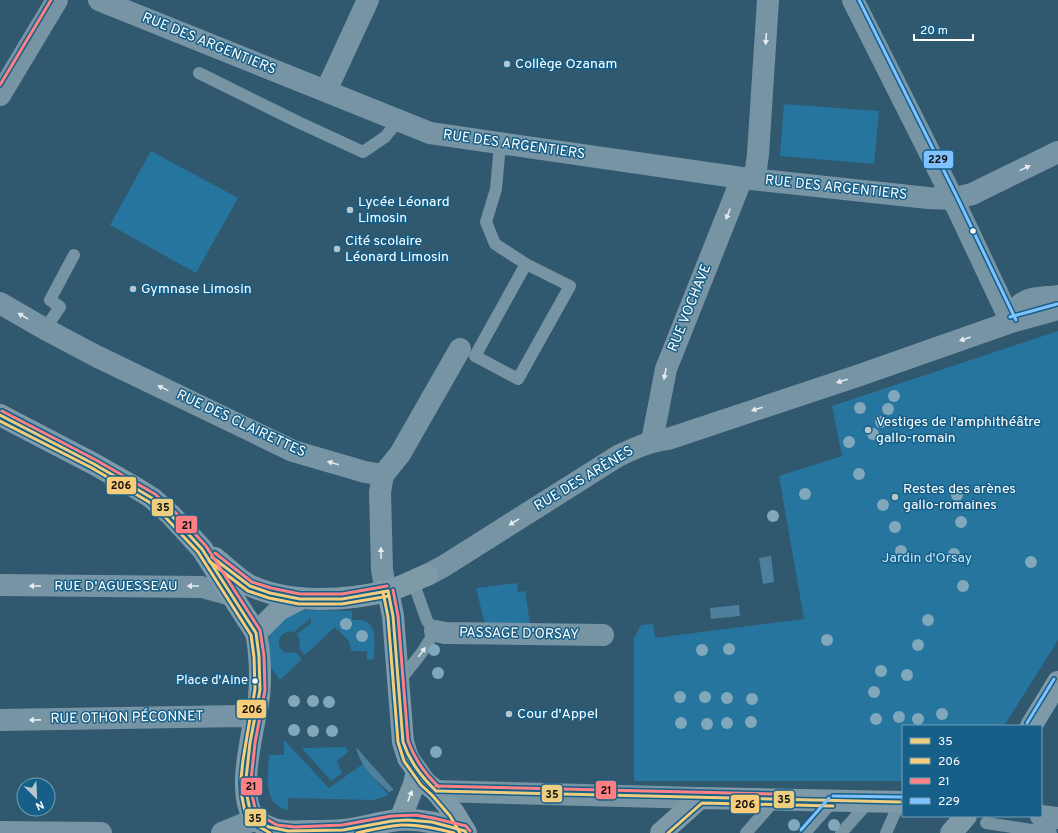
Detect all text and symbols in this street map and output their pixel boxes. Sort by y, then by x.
street label: RUE DES ARGENTIERS [139,9,279,79]
scale bar [914,16,973,42]
text: 20 m [920,23,948,39]
one-way arrow [762,33,769,45]
place label: Collège Ozanam [515,56,617,73]
marker: Collège Ozanam [502,59,512,69]
street label: RUE DES ARGENTIERS [442,127,586,163]
line badge: 229 [923,150,954,169]
text: 229 [928,153,948,167]
one-way arrow [1019,165,1030,171]
street label: RUE DES ARGENTIERS [764,172,908,204]
place label: Lycée Léonard Limosin [358,194,450,227]
marker: Lycée Léonard Limosin [345,205,355,215]
one-way arrow [725,209,731,220]
unlabelled marker [968,226,978,236]
place label: Cité scolaire Léonard Limosin [345,233,449,266]
marker: Cité scolaire Léonard Limosin [332,244,342,254]
street label: RUE VOCHAVE [665,262,715,354]
place label: Gymnase Limosin [141,281,252,298]
marker: Gymnase Limosin [128,284,138,294]
one-way arrow [17,313,29,320]
one-way arrow [958,336,970,342]
one-way arrow [662,368,668,380]
one-way arrow [835,378,847,384]
one-way arrow [158,385,169,391]
street label: RUE DES CLAIRETTES [174,387,308,461]
one-way arrow [750,406,762,412]
place label: Vestiges de l'amphithéâtre gallo-romain [876,414,1041,447]
marker: Vestiges de l'amphithéâtre gallo-romain [863,425,873,435]
street label: RUE DES ARÈNES [531,442,637,515]
one-way arrow [327,460,339,466]
line badge: 206 [106,476,137,495]
text: 206 [111,479,132,493]
place label: Restes des arènes gallo-romaines [903,481,1016,514]
marker: Restes des arènes gallo-romaines [890,492,900,502]
line badge: 35 [151,498,174,517]
text: 35 [156,501,170,515]
line badge: 21 [175,515,198,534]
one-way arrow [508,518,520,525]
text: 21 [181,519,193,533]
one-way arrow [378,546,384,559]
park label: Jardin d'Orsay [882,550,972,567]
street label: RUE D'AGUESSEAU [54,578,178,595]
one-way arrow [29,582,41,589]
one-way arrow [187,583,199,590]
street label: PASSAGE D'ORSAY [459,624,579,644]
one-way arrow [418,646,426,657]
place label: Place d'Aine [176,673,248,689]
marker: Place d'Aine [250,676,260,686]
line badge: 206 [236,699,267,719]
text: 206 [242,703,263,717]
place label: Cour d'Appel [517,706,598,723]
street label: RUE OTHON PÉCONNET [50,707,204,728]
marker: Cour d'Appel [504,709,514,719]
one-way arrow [28,717,41,723]
legend [902,725,1042,817]
text: 35 [938,734,953,750]
text: 206 [938,754,960,770]
text: 21 [938,774,950,790]
north arrow [16,777,56,817]
line badge: 21 [240,777,263,796]
text: 21 [245,780,257,794]
line badge: 21 [595,780,617,800]
line badge: 35 [541,784,563,803]
text: 21 [600,784,612,798]
text: 35 [545,788,559,802]
one-way arrow [407,789,413,801]
line badge: 35 [773,790,795,809]
text: 35 [777,793,791,807]
line badge: 206 [730,794,760,814]
text: 229 [938,794,960,810]
text: N [33,797,46,813]
text: 206 [735,798,756,812]
line badge: 35 [244,808,267,827]
text: 35 [248,812,262,826]

